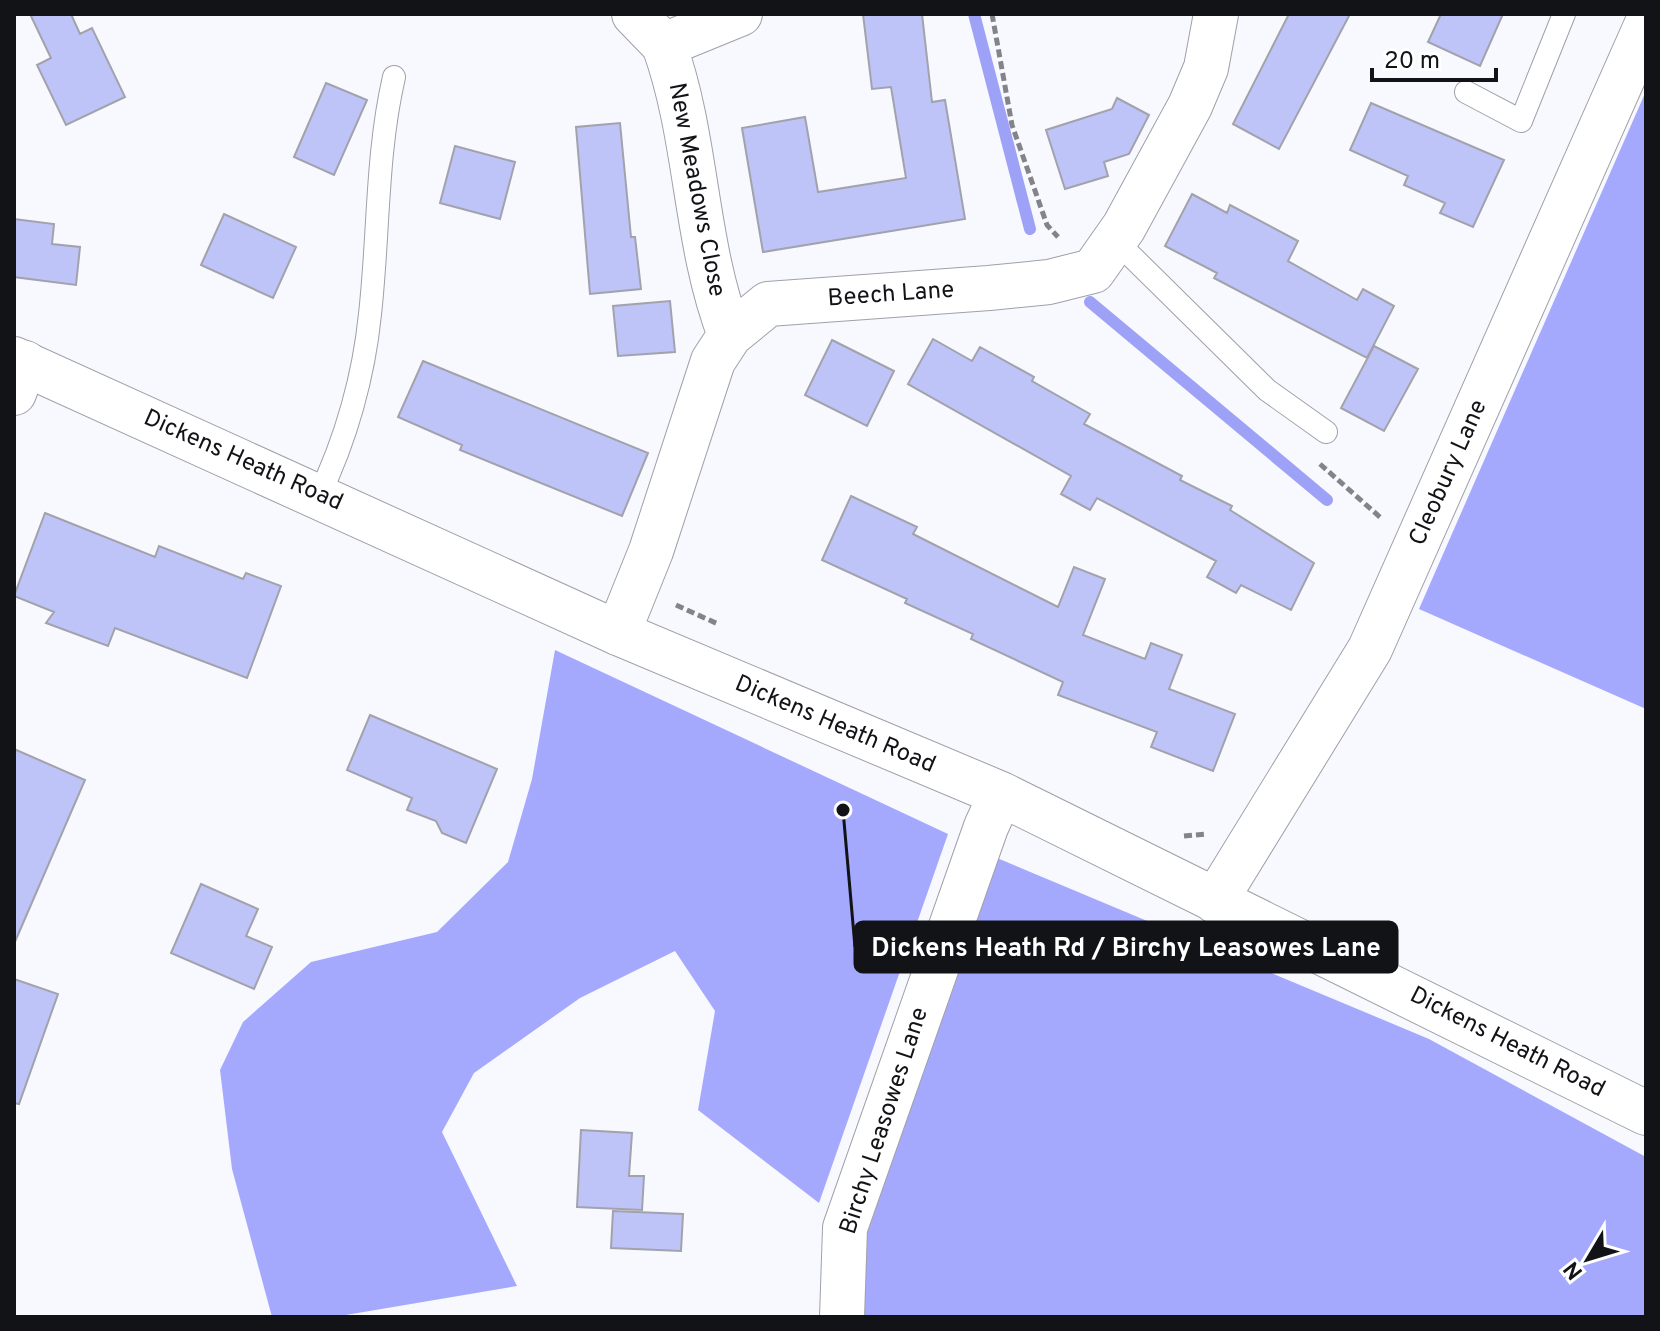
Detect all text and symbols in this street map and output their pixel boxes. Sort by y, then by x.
scale bar [1372,32,1496,82]
text: 20 m [1384,47,1440,77]
street label: New Meadows Close [661,81,731,299]
street label: Beech Lane [827,276,955,314]
street label: Cleobury Lane [1403,395,1495,551]
street label: Dickens Heath Road [139,404,347,518]
street label: Dickens Heath Road [730,669,940,781]
callout: Dickens Heath Rd / Birchy Leasowes Lane [855,922,1397,972]
text: Dickens Heath Rd / Birchy Leasowes Lane [871,933,1381,966]
street label: Dickens Heath Road [1404,981,1610,1105]
street label: Birchy Leasowes Lane [834,1004,936,1238]
north arrow [1548,1219,1628,1299]
text: N [1559,1255,1590,1284]

